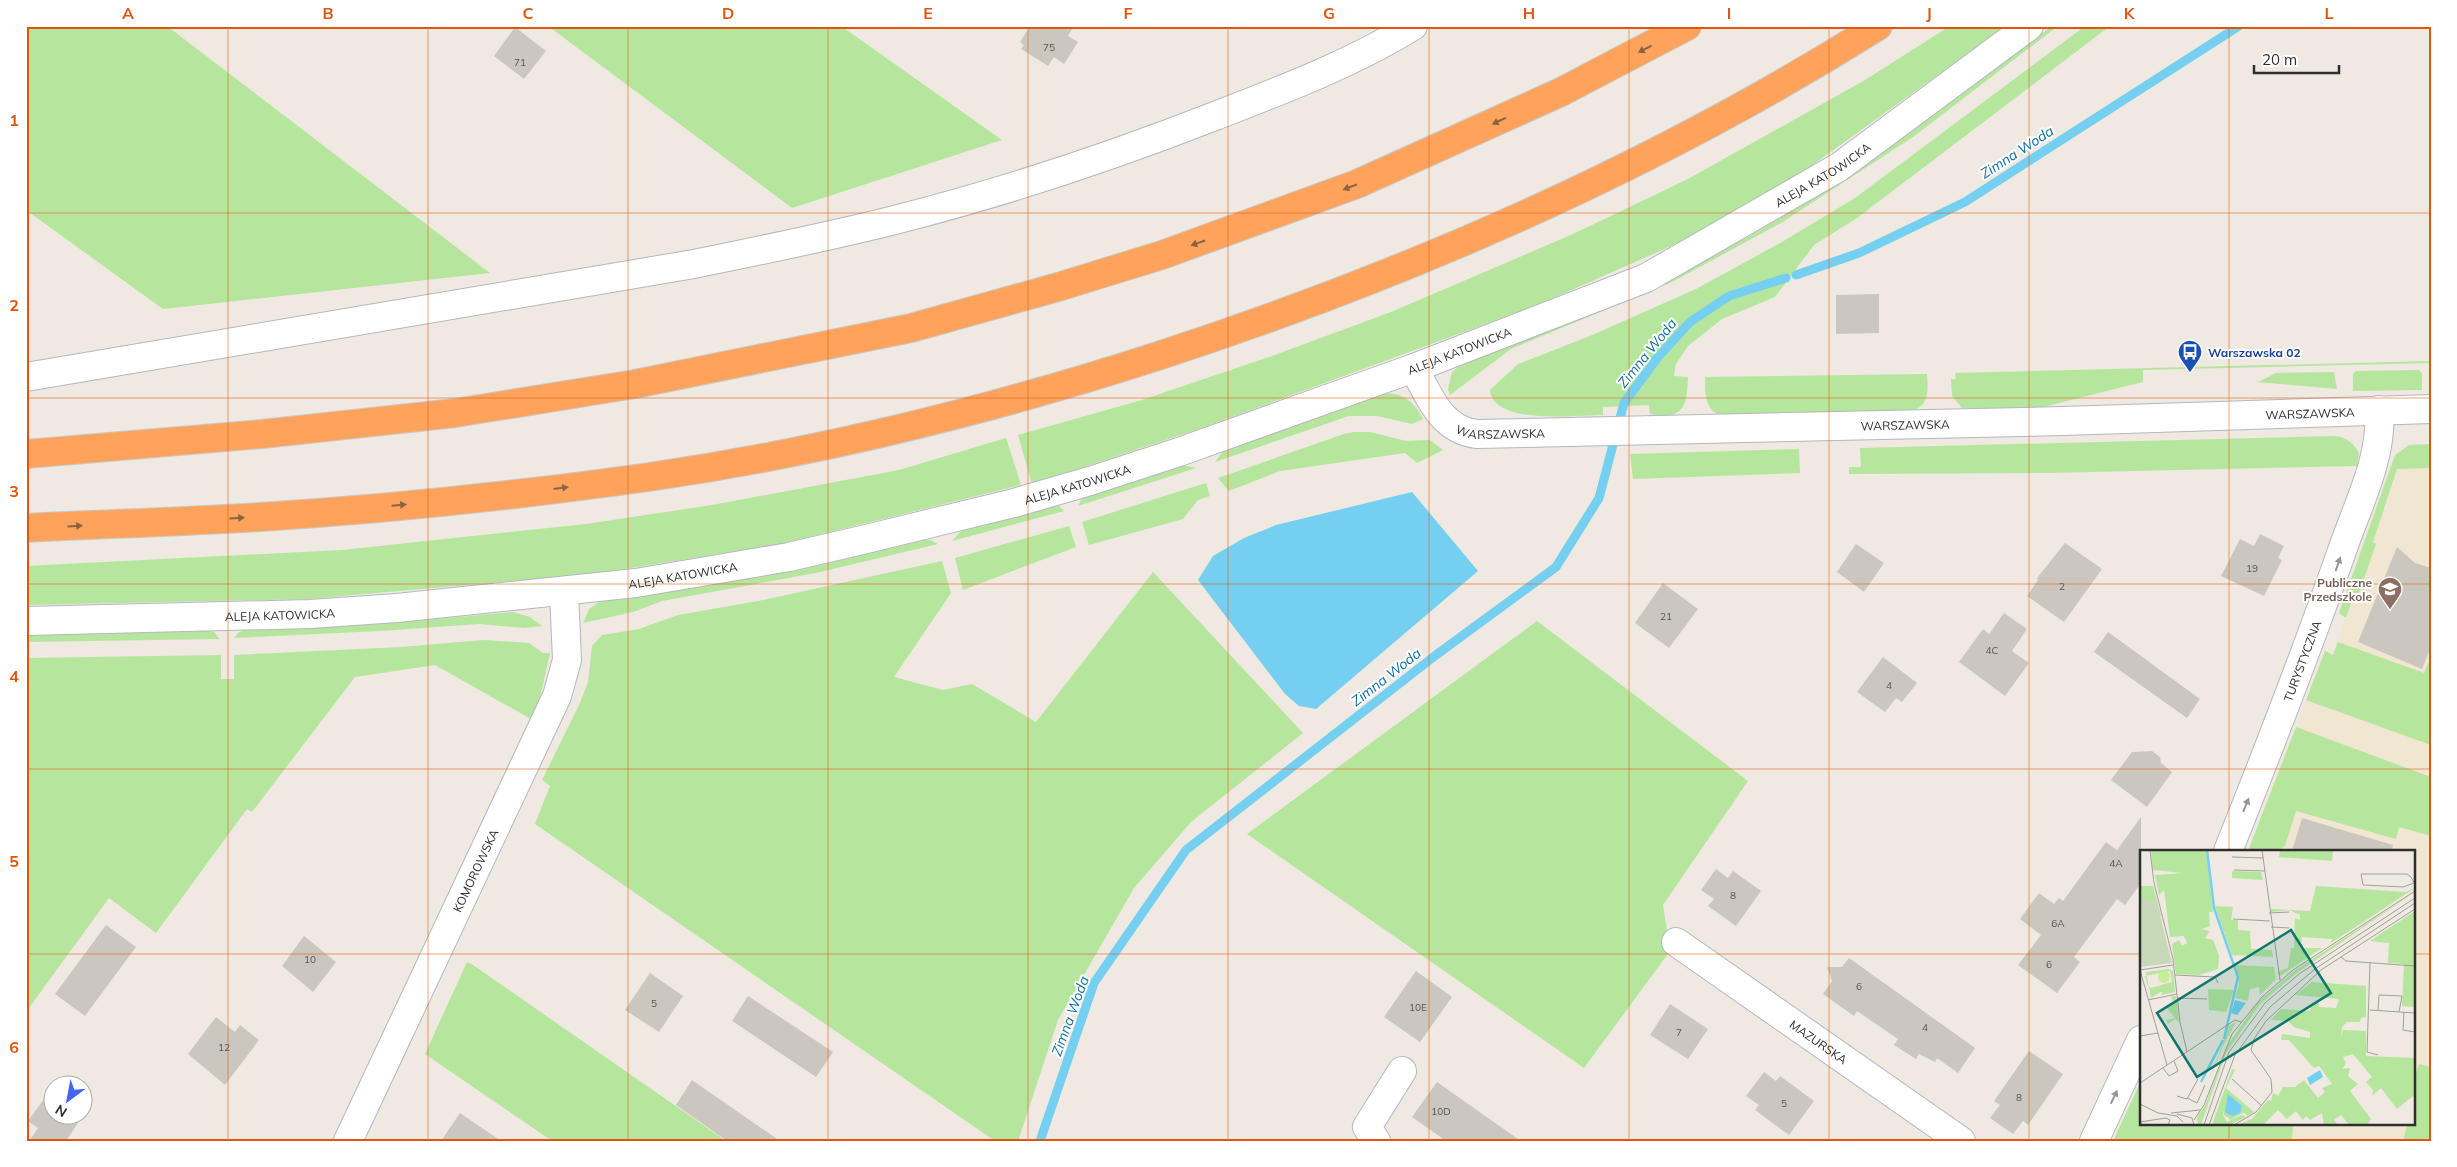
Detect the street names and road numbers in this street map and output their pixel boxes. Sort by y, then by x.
street label: ALEJA KATOWICKA [1772,139,1873,210]
street label: ALEJA KATOWICKA [1405,323,1513,377]
street label: WARSZAWSKA [2265,404,2355,422]
street label: WARSZAWSKA [1860,416,1950,433]
street label: WARSZAWSKA [1454,421,1545,442]
street label: ALEJA KATOWICKA [1022,461,1132,507]
street label: ALEJA KATOWICKA [628,558,738,591]
street label: ALEJA KATOWICKA [225,605,336,624]
street label: TURYSTYCZNA [2280,618,2324,704]
street label: KOMOROWSKA [449,826,501,914]
street label: MAZURSKA [1787,1016,1850,1067]

